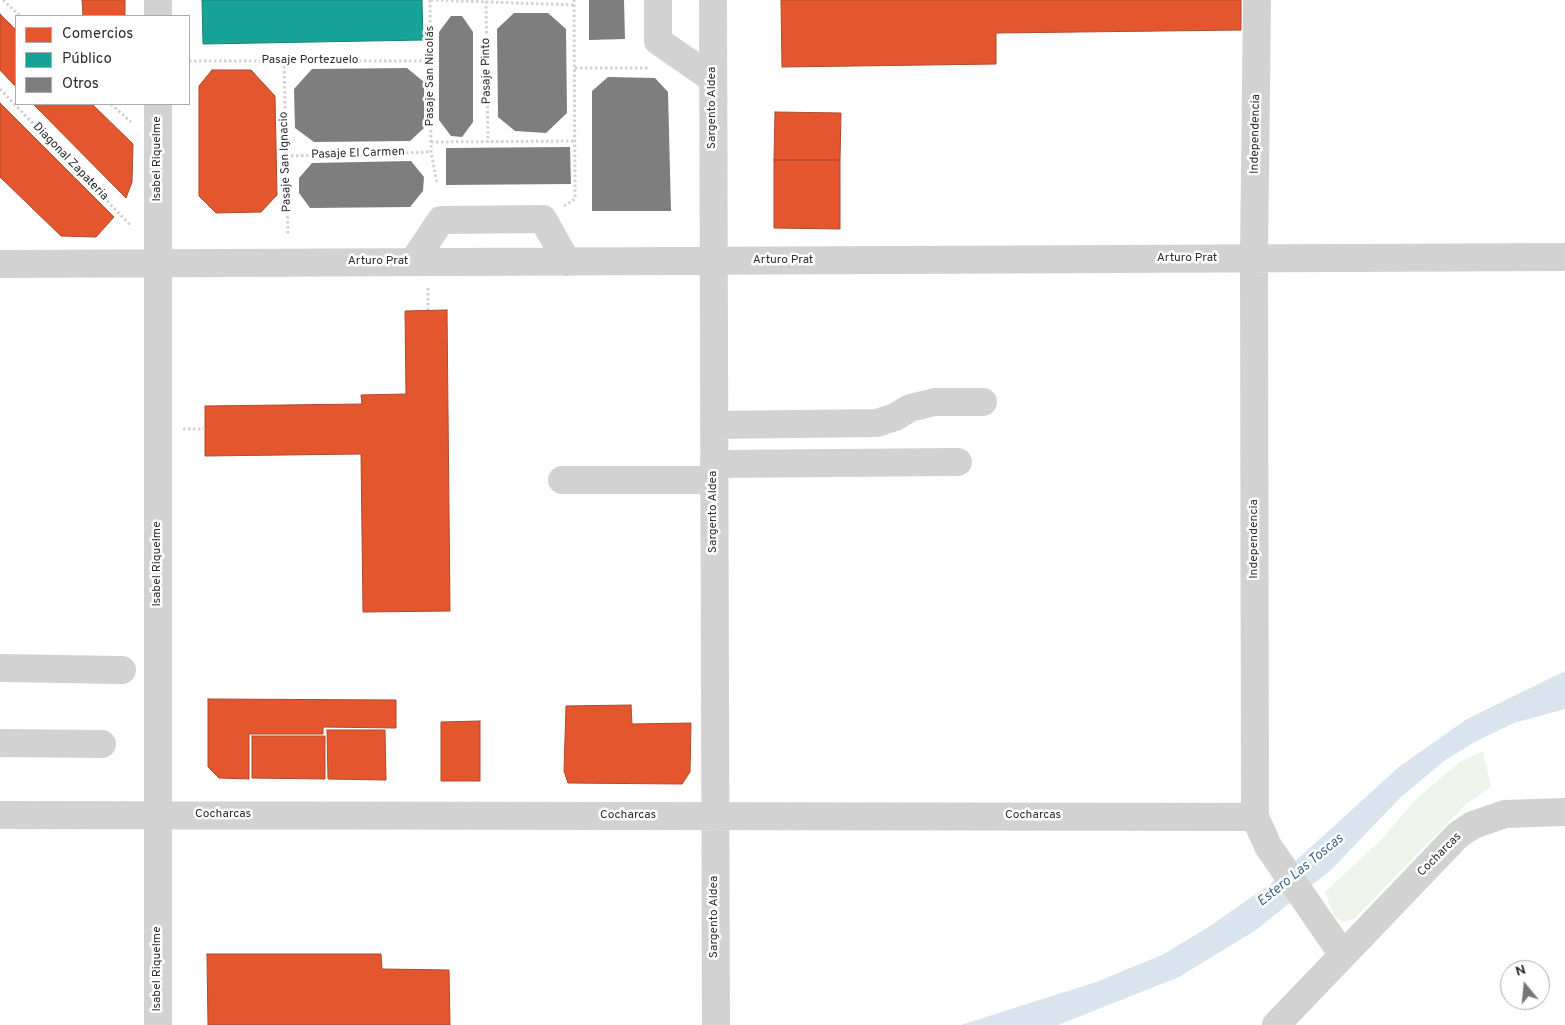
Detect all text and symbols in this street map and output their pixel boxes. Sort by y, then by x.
legend [15,15,190,105]
text: Comercios [62,25,133,44]
street label: Pasaje San Nicolás [424,26,438,126]
street label: Pasaje Pinto [479,38,495,104]
text: Público [62,50,112,69]
street label: Pasaje Portezuelo [261,54,359,68]
street label: Sargento Aldea [706,67,720,149]
text: Otros [62,75,99,94]
street label: Independencia [1248,94,1264,174]
street label: Pasaje San Ignacio [277,111,295,213]
street label: Isabel Riquelme [151,116,165,202]
street label: Diagonal Zapateria [29,120,111,204]
street label: Pasaje El Carmen [311,145,405,163]
street label: Arturo Prat [1157,252,1217,266]
street label: Arturo Prat [753,254,813,268]
street label: Arturo Prat [348,255,408,269]
street label: Sargento Aldea [707,471,721,553]
street label: Independencia [1248,499,1262,579]
street label: Isabel Riquelme [151,521,165,607]
street label: Cocharcas [195,808,251,822]
street label: Cocharcas [600,809,656,823]
street label: Cocharcas [1005,809,1061,823]
street label: Cocharcas [1415,830,1465,880]
water label: Estero Las Toscas [1254,831,1348,911]
street label: Sargento Aldea [708,876,722,958]
street label: Isabel Riquelme [151,926,165,1012]
north arrow [1500,960,1550,1010]
text: N [1513,962,1528,981]

